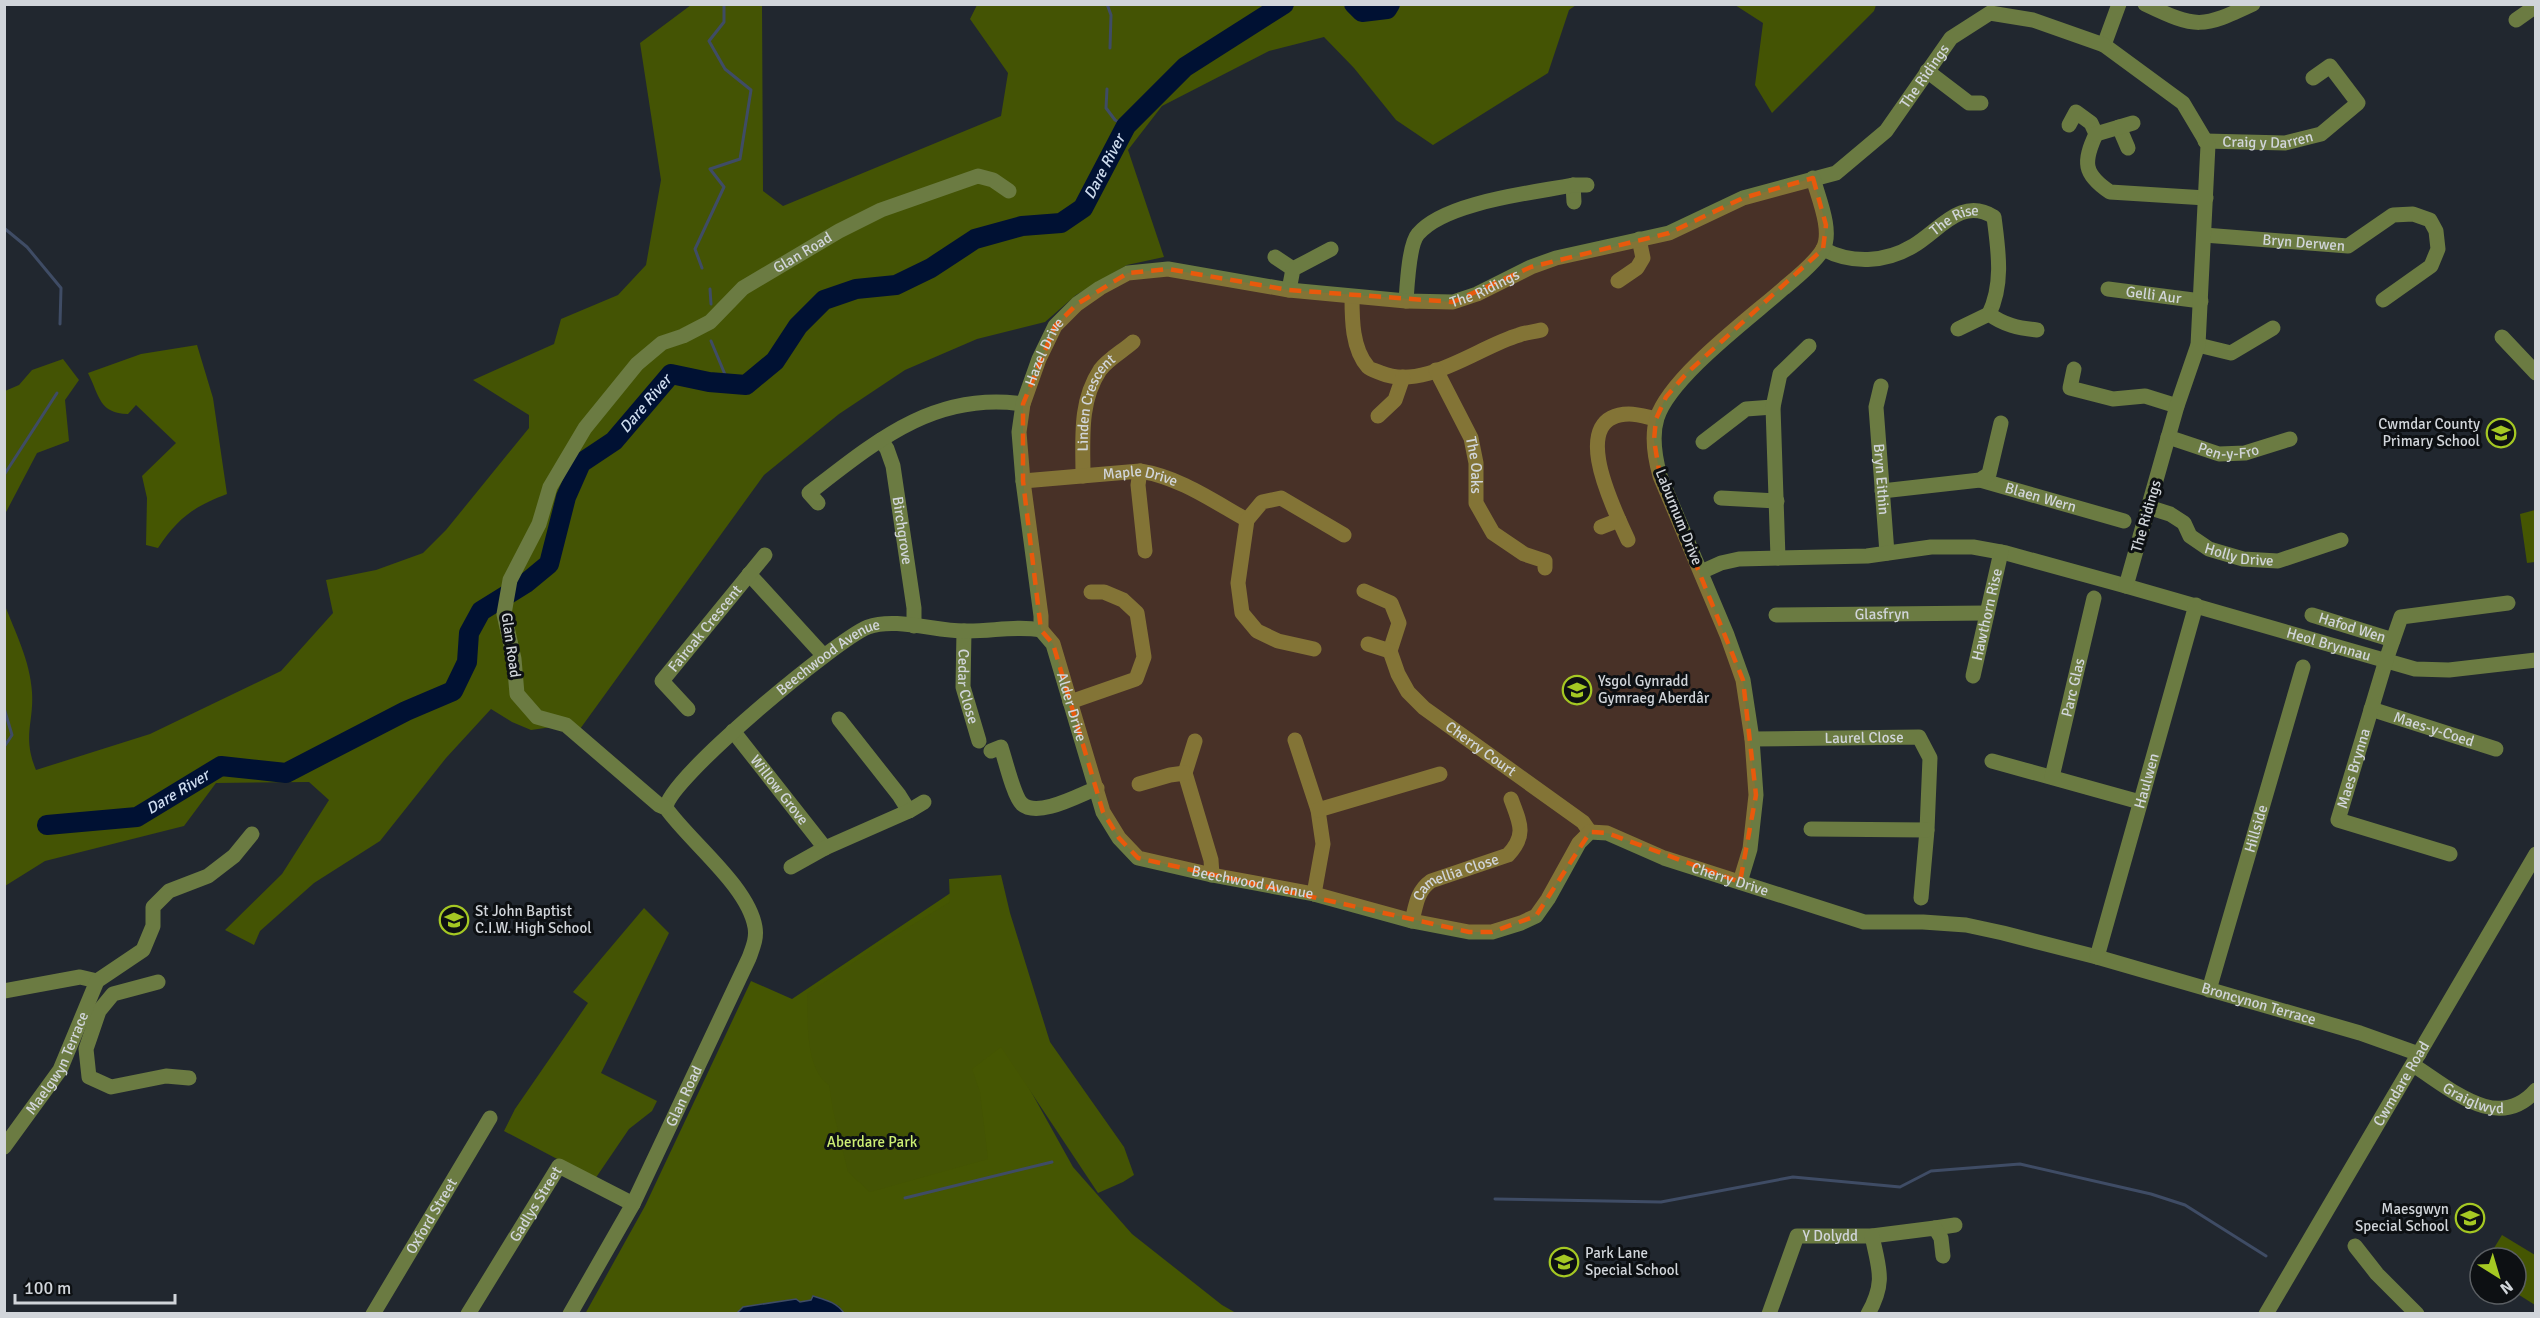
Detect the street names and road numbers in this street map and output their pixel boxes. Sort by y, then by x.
street label: The Ridings [1896,40,1953,112]
street label: Craig y Darren [2222,127,2315,152]
street label: The Rise [1926,201,1979,239]
street label: Glan Road [770,228,835,277]
street label: Bryn Derwen [2262,230,2346,255]
street label: The Ridings [1448,265,1523,311]
street label: Gelli Aur [2125,282,2183,307]
street label: Hazel Drive [1021,314,1067,388]
street label: Linden Crescent [1074,350,1119,452]
street label: The Oaks [1462,435,1485,494]
street label: Pen-y-Fro [2196,439,2261,463]
street label: Bryn Eithin [1870,443,1893,516]
street label: Maple Drive [1102,462,1180,490]
street label: Laburnum Drive [1652,466,1706,568]
street label: The Ridings [2127,478,2165,554]
street label: Blaen Wern [2003,479,2078,516]
street label: Birchgrove [889,495,916,566]
street label: Holly Drive [2202,539,2274,570]
street label: Hawthorn Rise [1968,567,2006,662]
street label: Fairoak Crescent [664,581,746,676]
street label: Glasfryn [1855,605,1909,623]
street label: Hafod Wen [2316,609,2388,646]
street label: Glan Road [498,611,524,679]
street label: Beechwood Avenue [772,615,881,699]
street label: Heol Brynnau [2284,624,2373,665]
street label: Cedar Close [954,649,982,726]
street label: Parc Glas [2057,656,2089,719]
street label: Alder Drive [1053,670,1090,744]
street label: Maes-y-Coed [2391,708,2476,750]
street label: Cherry Court [1442,717,1520,780]
street label: Maes Brynna [2333,726,2374,811]
street label: Laurel Close [1824,728,1904,747]
street label: Willow Grove [746,751,812,828]
street label: Haulwen [2130,751,2163,811]
street label: Hillside [2240,803,2271,855]
street label: Camellia Close [1409,850,1501,904]
street label: Cherry Drive [1689,858,1771,900]
street label: Beechwood Avenue [1190,862,1315,903]
street label: Broncynon Terrace [2199,979,2318,1029]
street label: Maelgwyn Terrace [22,1009,92,1118]
street label: Cwmdare Road [2369,1038,2433,1130]
street label: Glan Road [662,1063,706,1130]
street label: Graiglwyd [2439,1078,2504,1117]
street label: Gadlys Street [506,1163,566,1245]
street label: Oxford Street [402,1175,461,1257]
street label: Y Dolydd [1802,1227,1858,1245]

